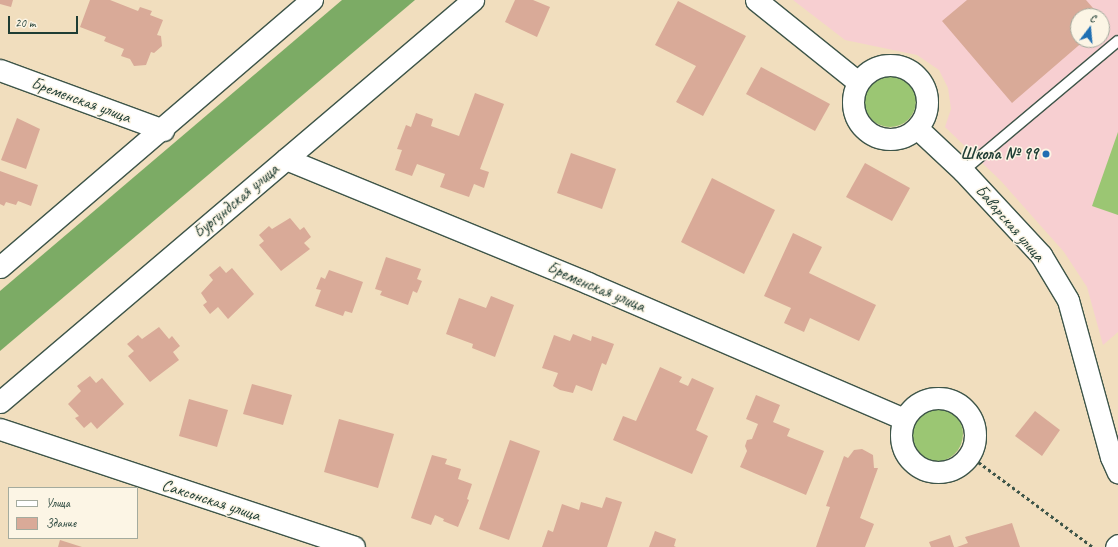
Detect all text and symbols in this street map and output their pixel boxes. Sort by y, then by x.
scale bar [10,8,80,34]
north arrow [1070,8,1110,48]
text: С [1089,10,1098,25]
text: 20 m [15,15,35,31]
street label: Бременская улица [28,72,134,128]
place label: Школа № 99 [960,144,1038,164]
marker: Школа № 99 [1041,149,1051,159]
street label: Бургундская улица [189,159,283,243]
street label: Баварская улица [970,180,1050,266]
street label: Бременская улица [544,257,648,317]
street label: Саксонская улица [159,474,263,526]
legend [8,487,138,539]
text: Улица [46,495,70,511]
text: Здание [46,515,76,531]

